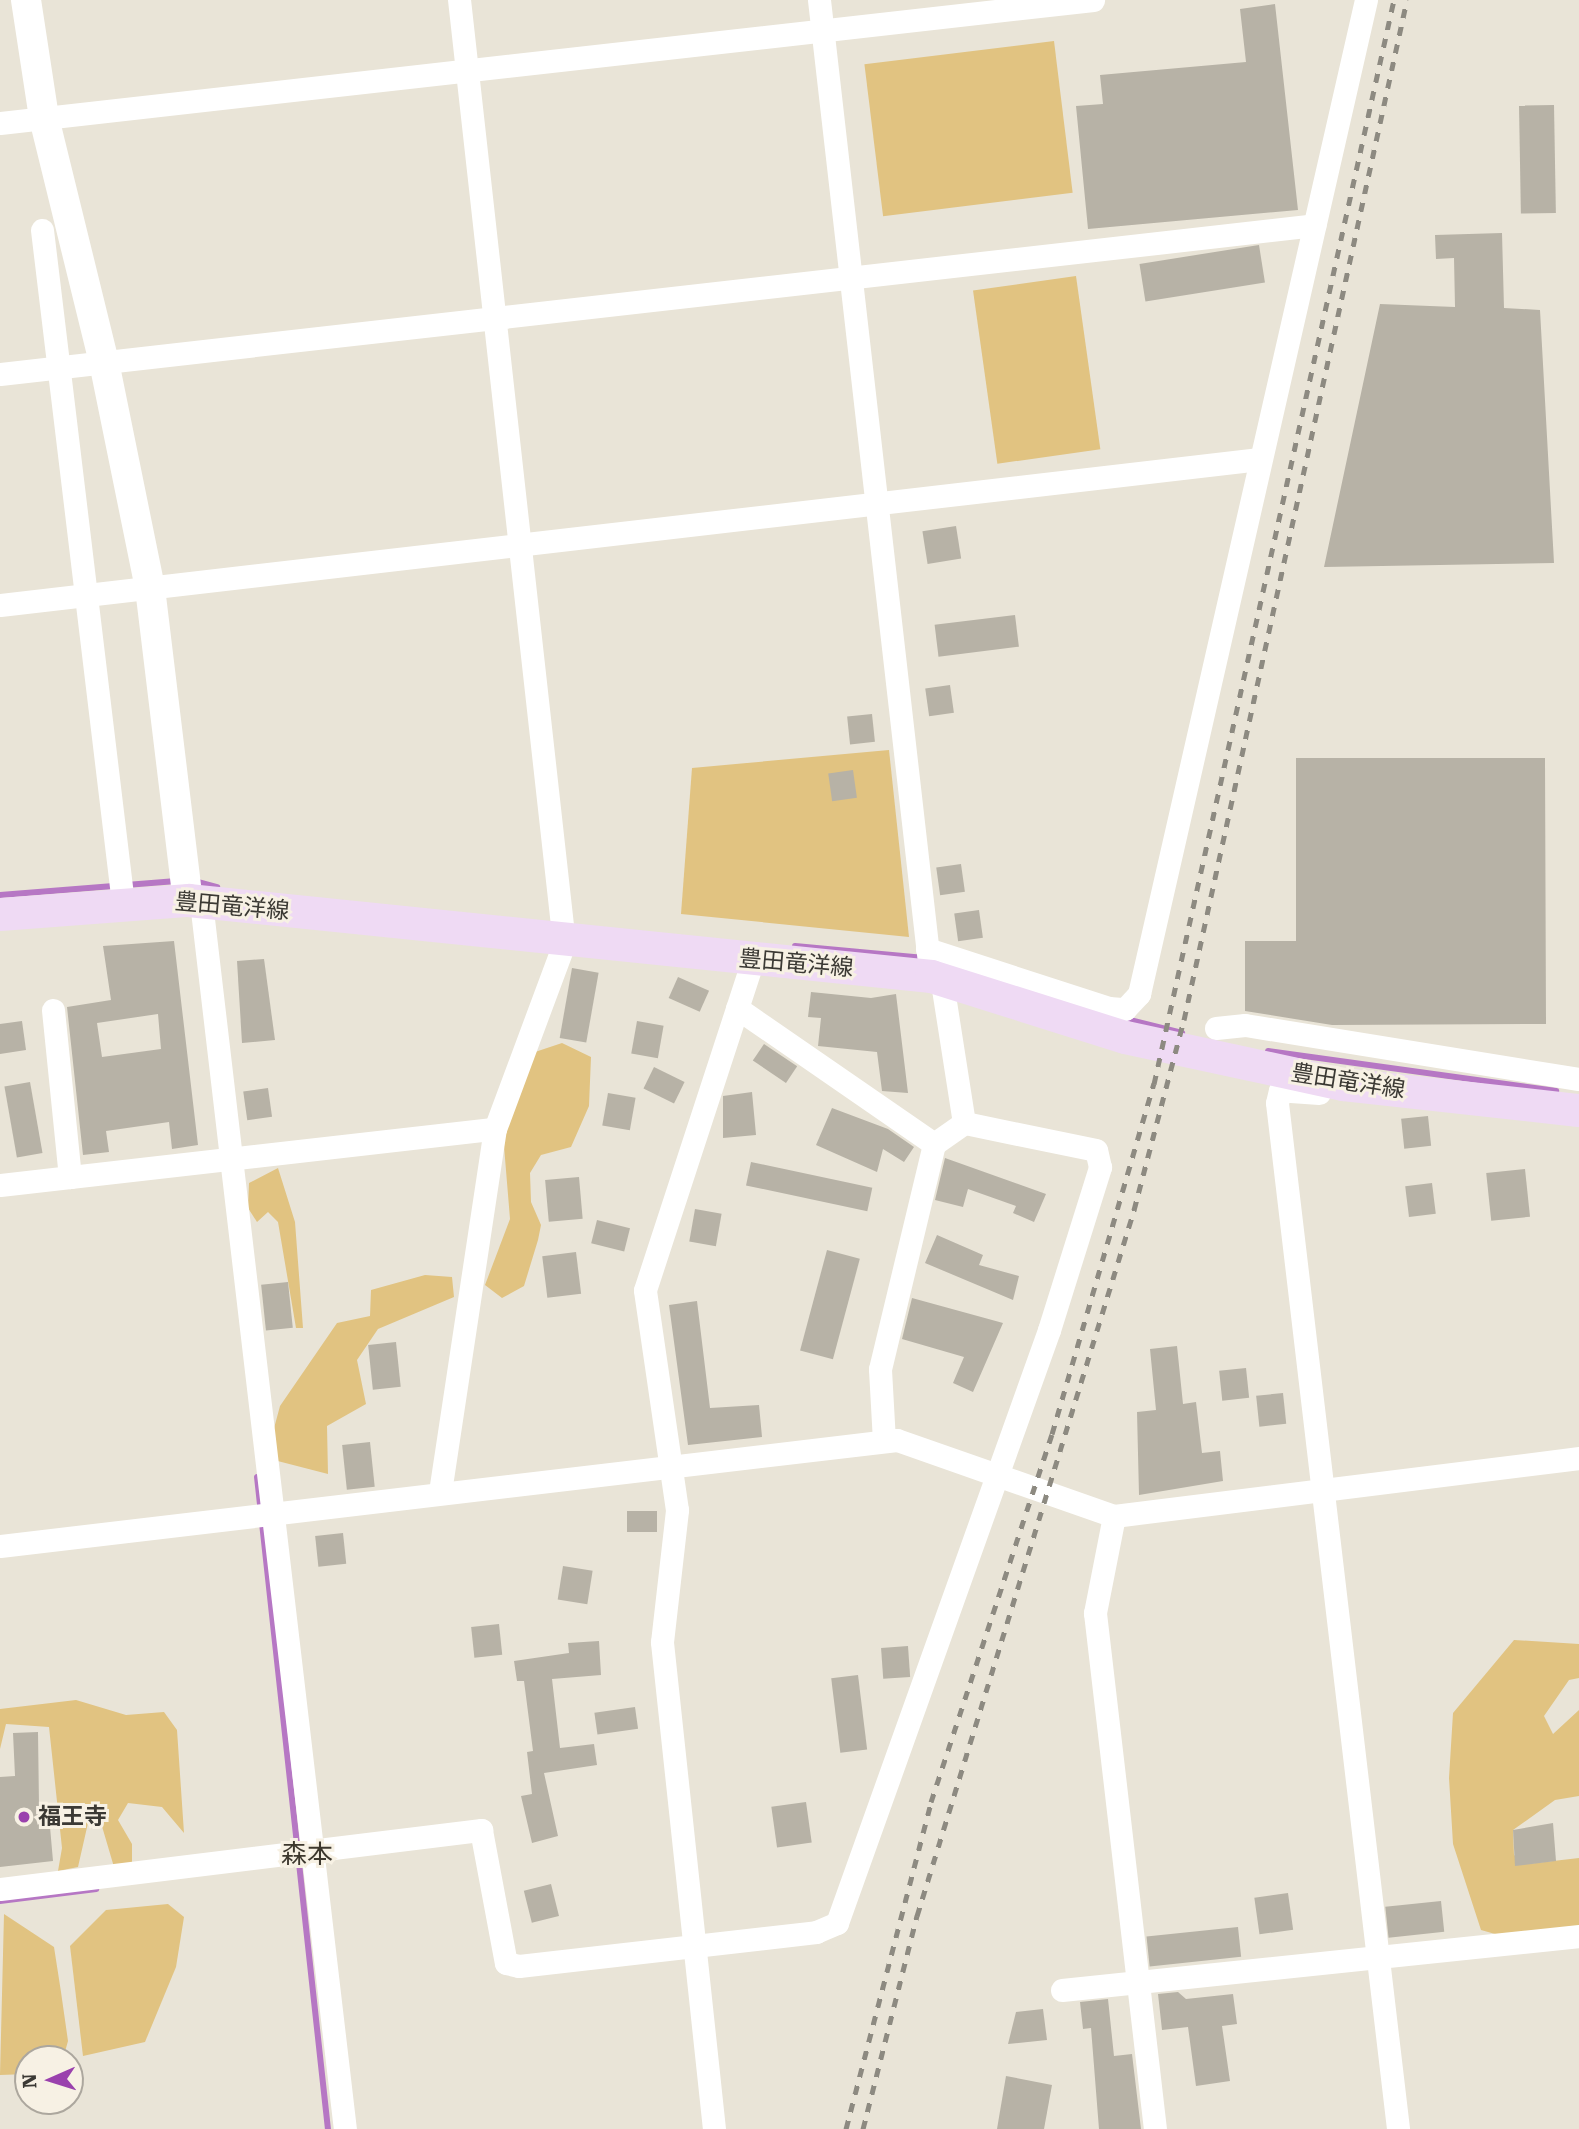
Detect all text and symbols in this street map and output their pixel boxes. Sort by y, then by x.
street label: 豊田竜洋線 [174,888,290,926]
street label: 豊田竜洋線 [738,945,854,983]
street label: 豊田竜洋線 [1289,1059,1407,1105]
place label: 福王寺 [38,1803,107,1831]
marker: 福王寺 [16,1809,32,1825]
district label: 森本 [281,1839,333,1871]
north arrow [14,2045,84,2115]
text: N [18,2073,41,2089]

